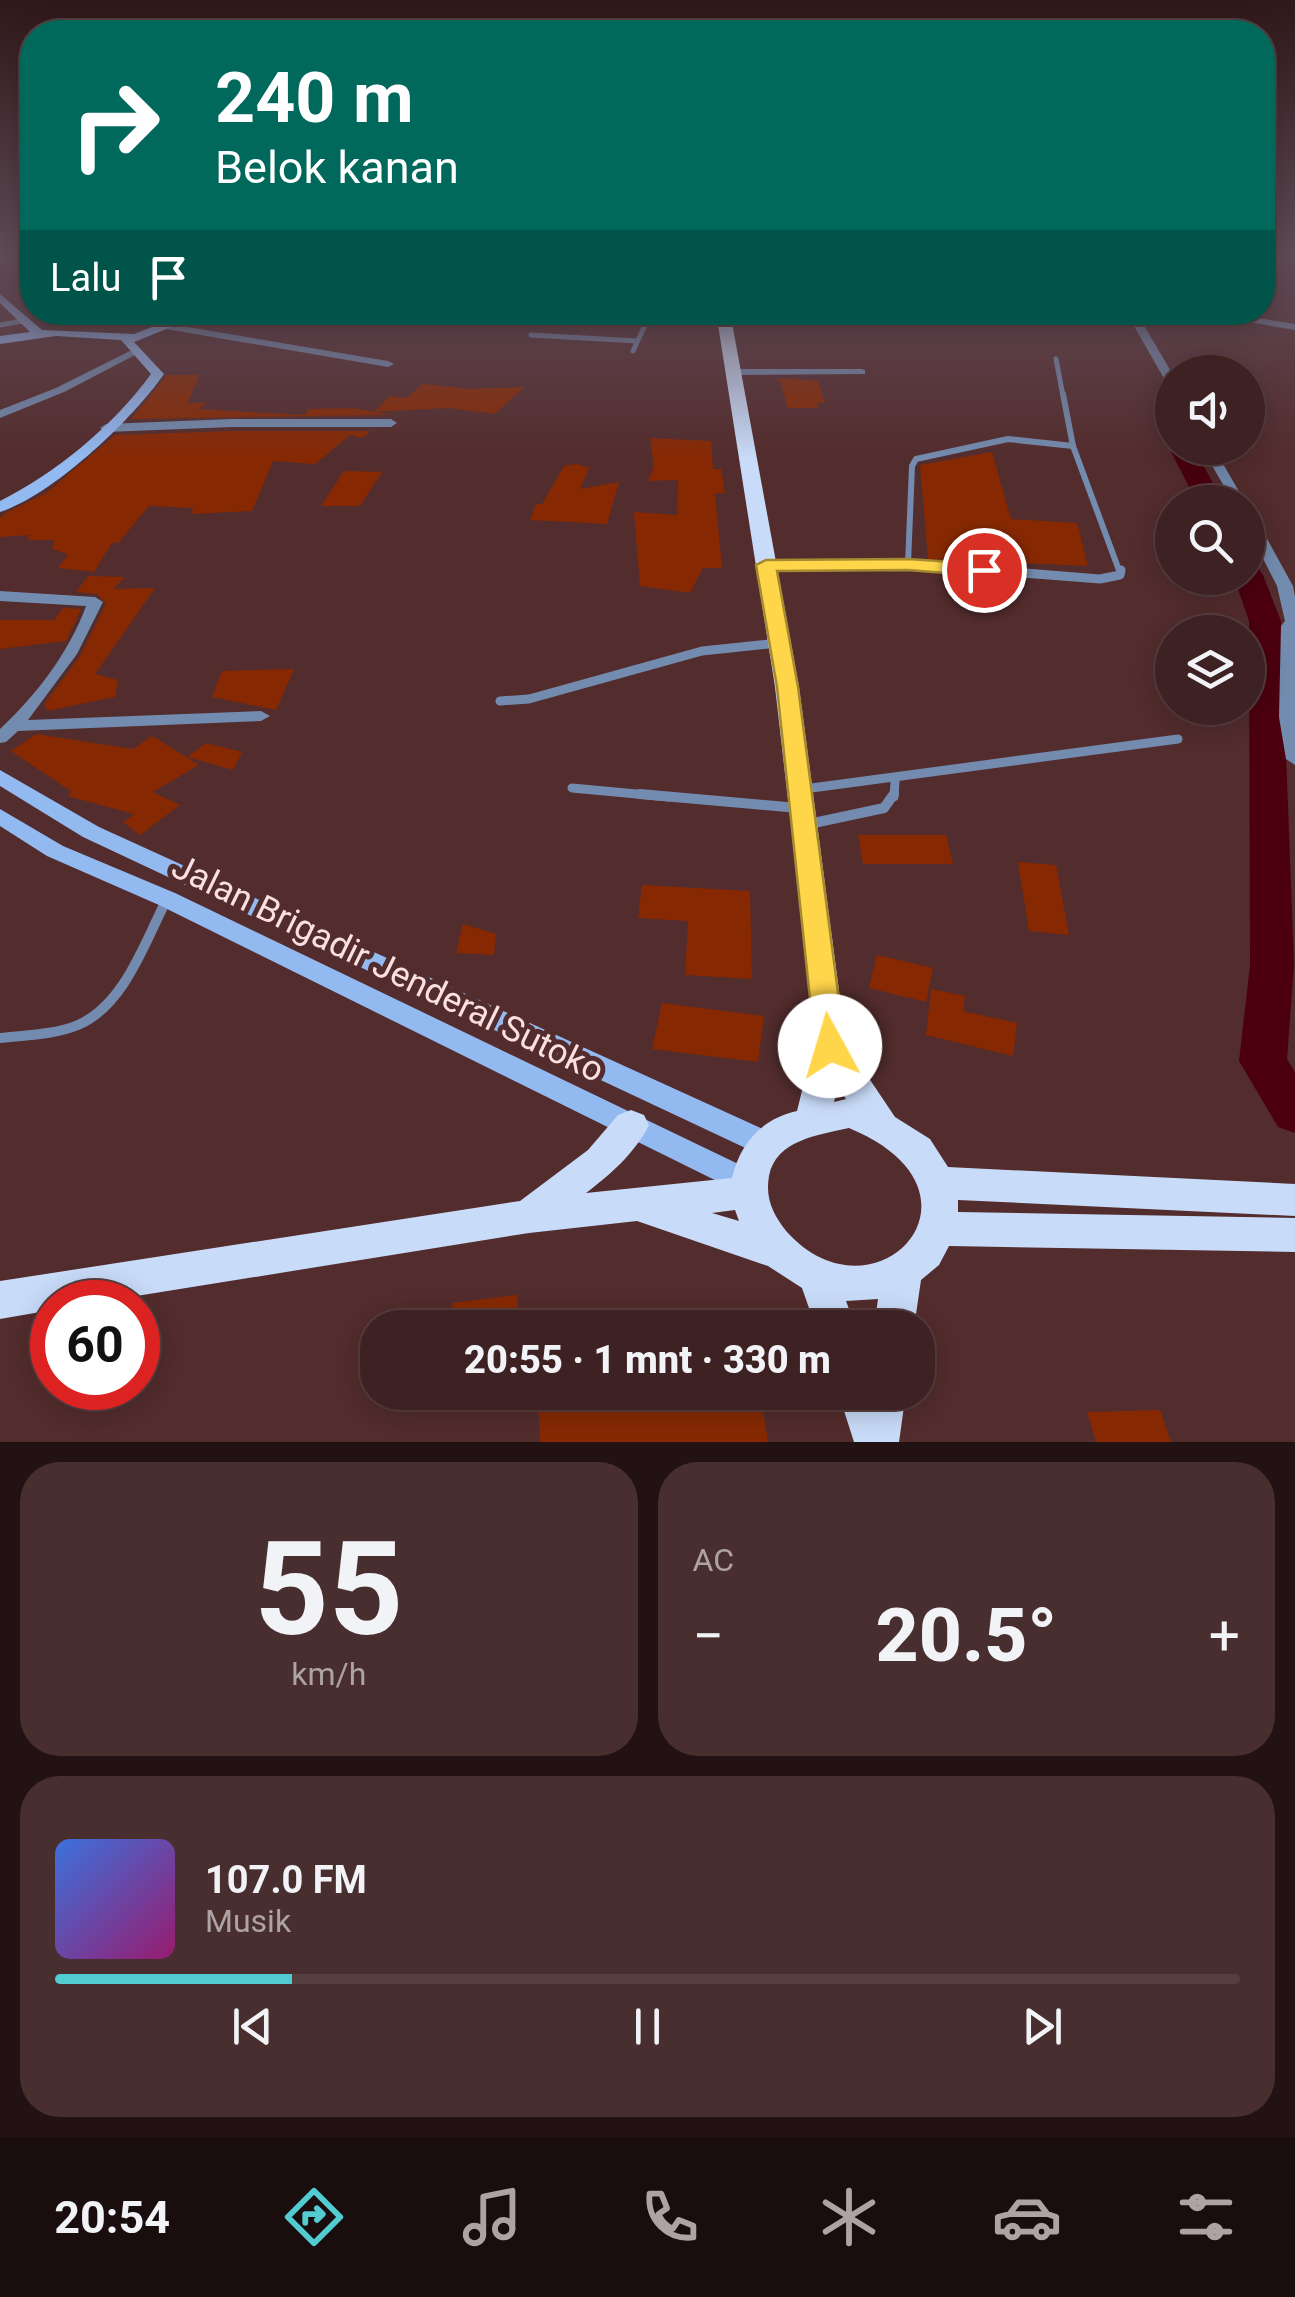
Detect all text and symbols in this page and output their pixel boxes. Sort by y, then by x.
text: 240 m [215,57,414,139]
icon: right [50,60,180,190]
text: Belok kanan [215,141,459,194]
icon: arrive [141,250,196,305]
text: Lalu [50,256,121,300]
map controls [1155,355,1265,725]
button: sound [1155,355,1265,465]
button: search [1155,485,1265,595]
pin [942,528,1027,613]
icon: arrive [957,543,1012,598]
button: layers [1155,615,1265,725]
street label: Jalan Brigadir Jenderal Sutoko [165,846,610,1091]
position arrow [778,994,882,1098]
speed limit sign: 60 [30,1280,160,1410]
text: 20:55 · 1 mnt · 330 m [464,1338,831,1382]
text: 55 [254,1513,403,1666]
text: AC [693,1541,734,1579]
text: 20.5° [876,1591,1057,1679]
text: − [693,1604,724,1668]
text: + [1209,1604,1240,1668]
text: km/h [291,1655,366,1693]
text: 107.0 FM [205,1858,367,1902]
text: Musik [205,1902,291,1940]
icon: previous [225,1999,280,2054]
icon: pause [620,1999,675,2054]
icon: next [1015,1999,1070,2054]
icon: directions [279,2182,349,2252]
icon: music [457,2182,527,2252]
icon: phone [635,2182,705,2252]
icon: climate [814,2182,884,2252]
icon: car [992,2182,1062,2252]
icon: filters [1171,2182,1241,2252]
text: 20:54 [54,2191,170,2244]

